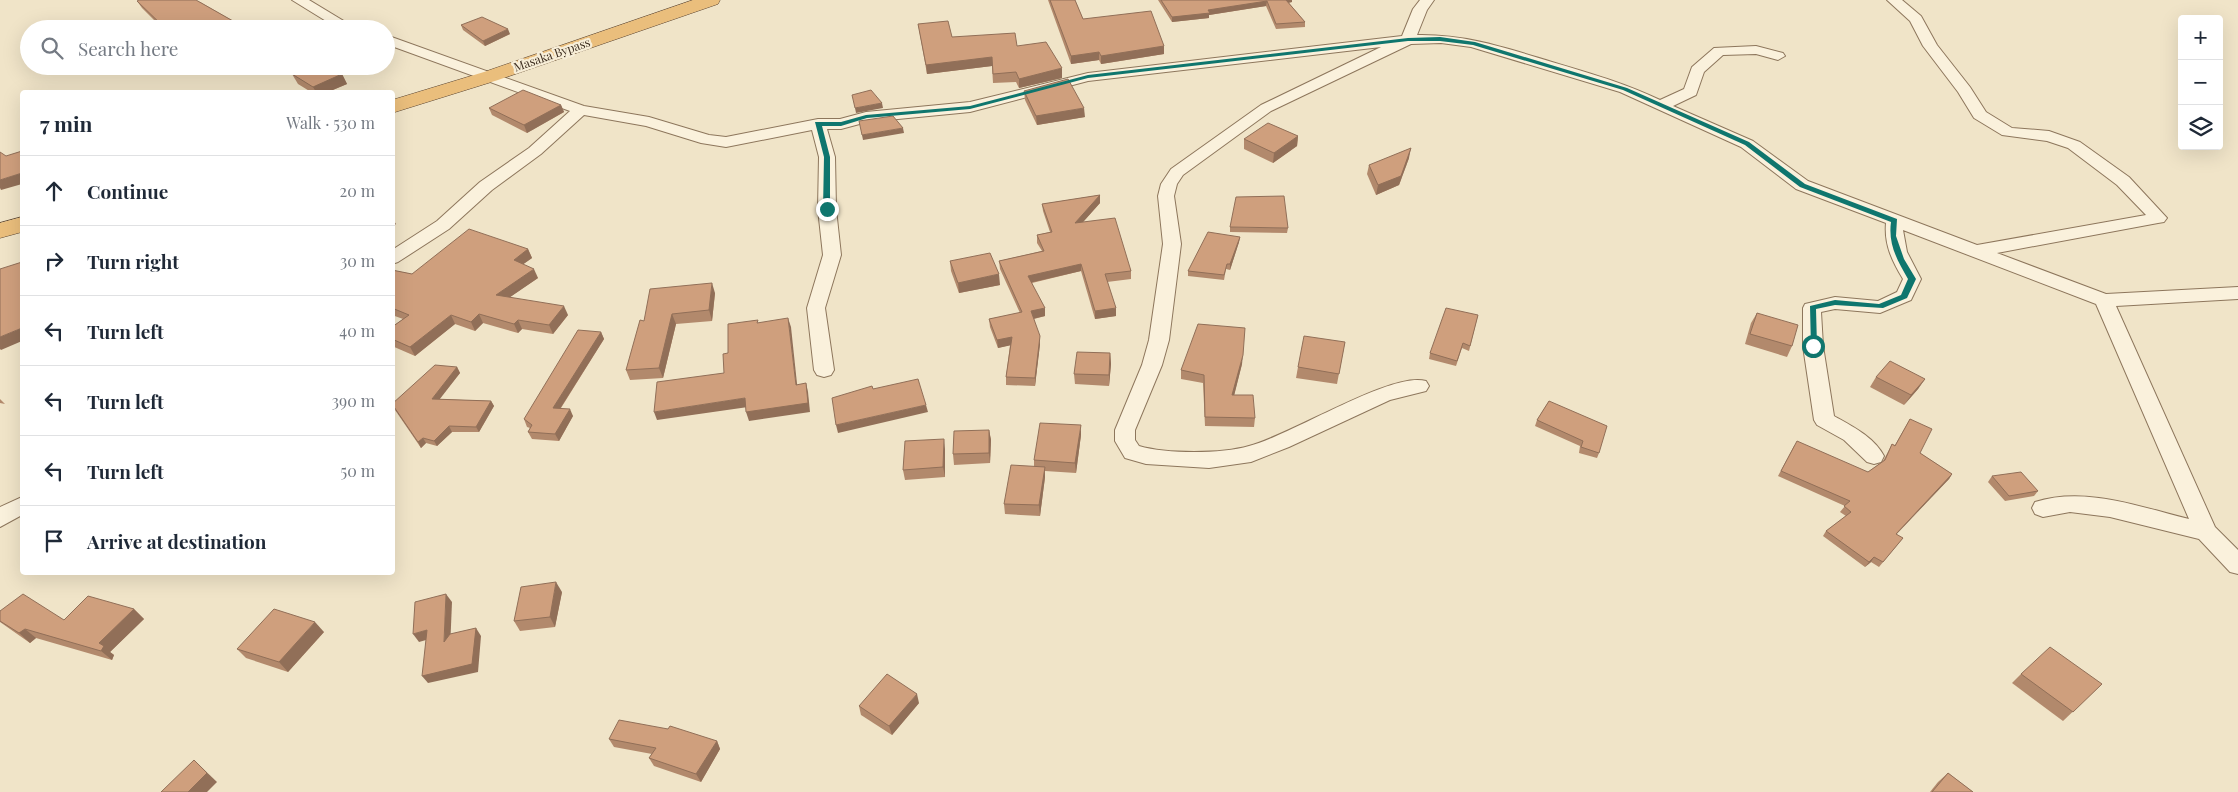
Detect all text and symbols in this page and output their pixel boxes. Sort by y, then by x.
map controls [2178,15,2223,150]
button: + [2178,15,2223,60]
search box [20,20,395,75]
street label: Masaka Bypass [511,33,592,75]
icon: search [38,34,66,62]
text: Search here [78,35,178,61]
button: − [2178,60,2223,105]
button: layers [2178,105,2223,150]
text: 7 min [40,109,93,137]
text: Walk · 530 m [286,112,375,133]
icon: ahead [40,177,68,205]
text: Continue [87,178,168,204]
text: 20 m [340,180,375,201]
route end [816,198,839,221]
icon: right [40,247,68,275]
text: Turn right [87,248,179,274]
text: 30 m [340,250,375,271]
icon: left [40,317,68,345]
text: Turn left [87,318,164,344]
text: 40 m [339,320,375,341]
route start [1802,335,1825,358]
icon: left [40,387,68,415]
text: Turn left [87,388,164,414]
text: 390 m [332,390,375,411]
icon: left [40,457,68,485]
text: Turn left [87,458,164,484]
text: 50 m [341,460,375,481]
icon: arrive [40,527,68,555]
text: Arrive at destination [87,528,267,554]

